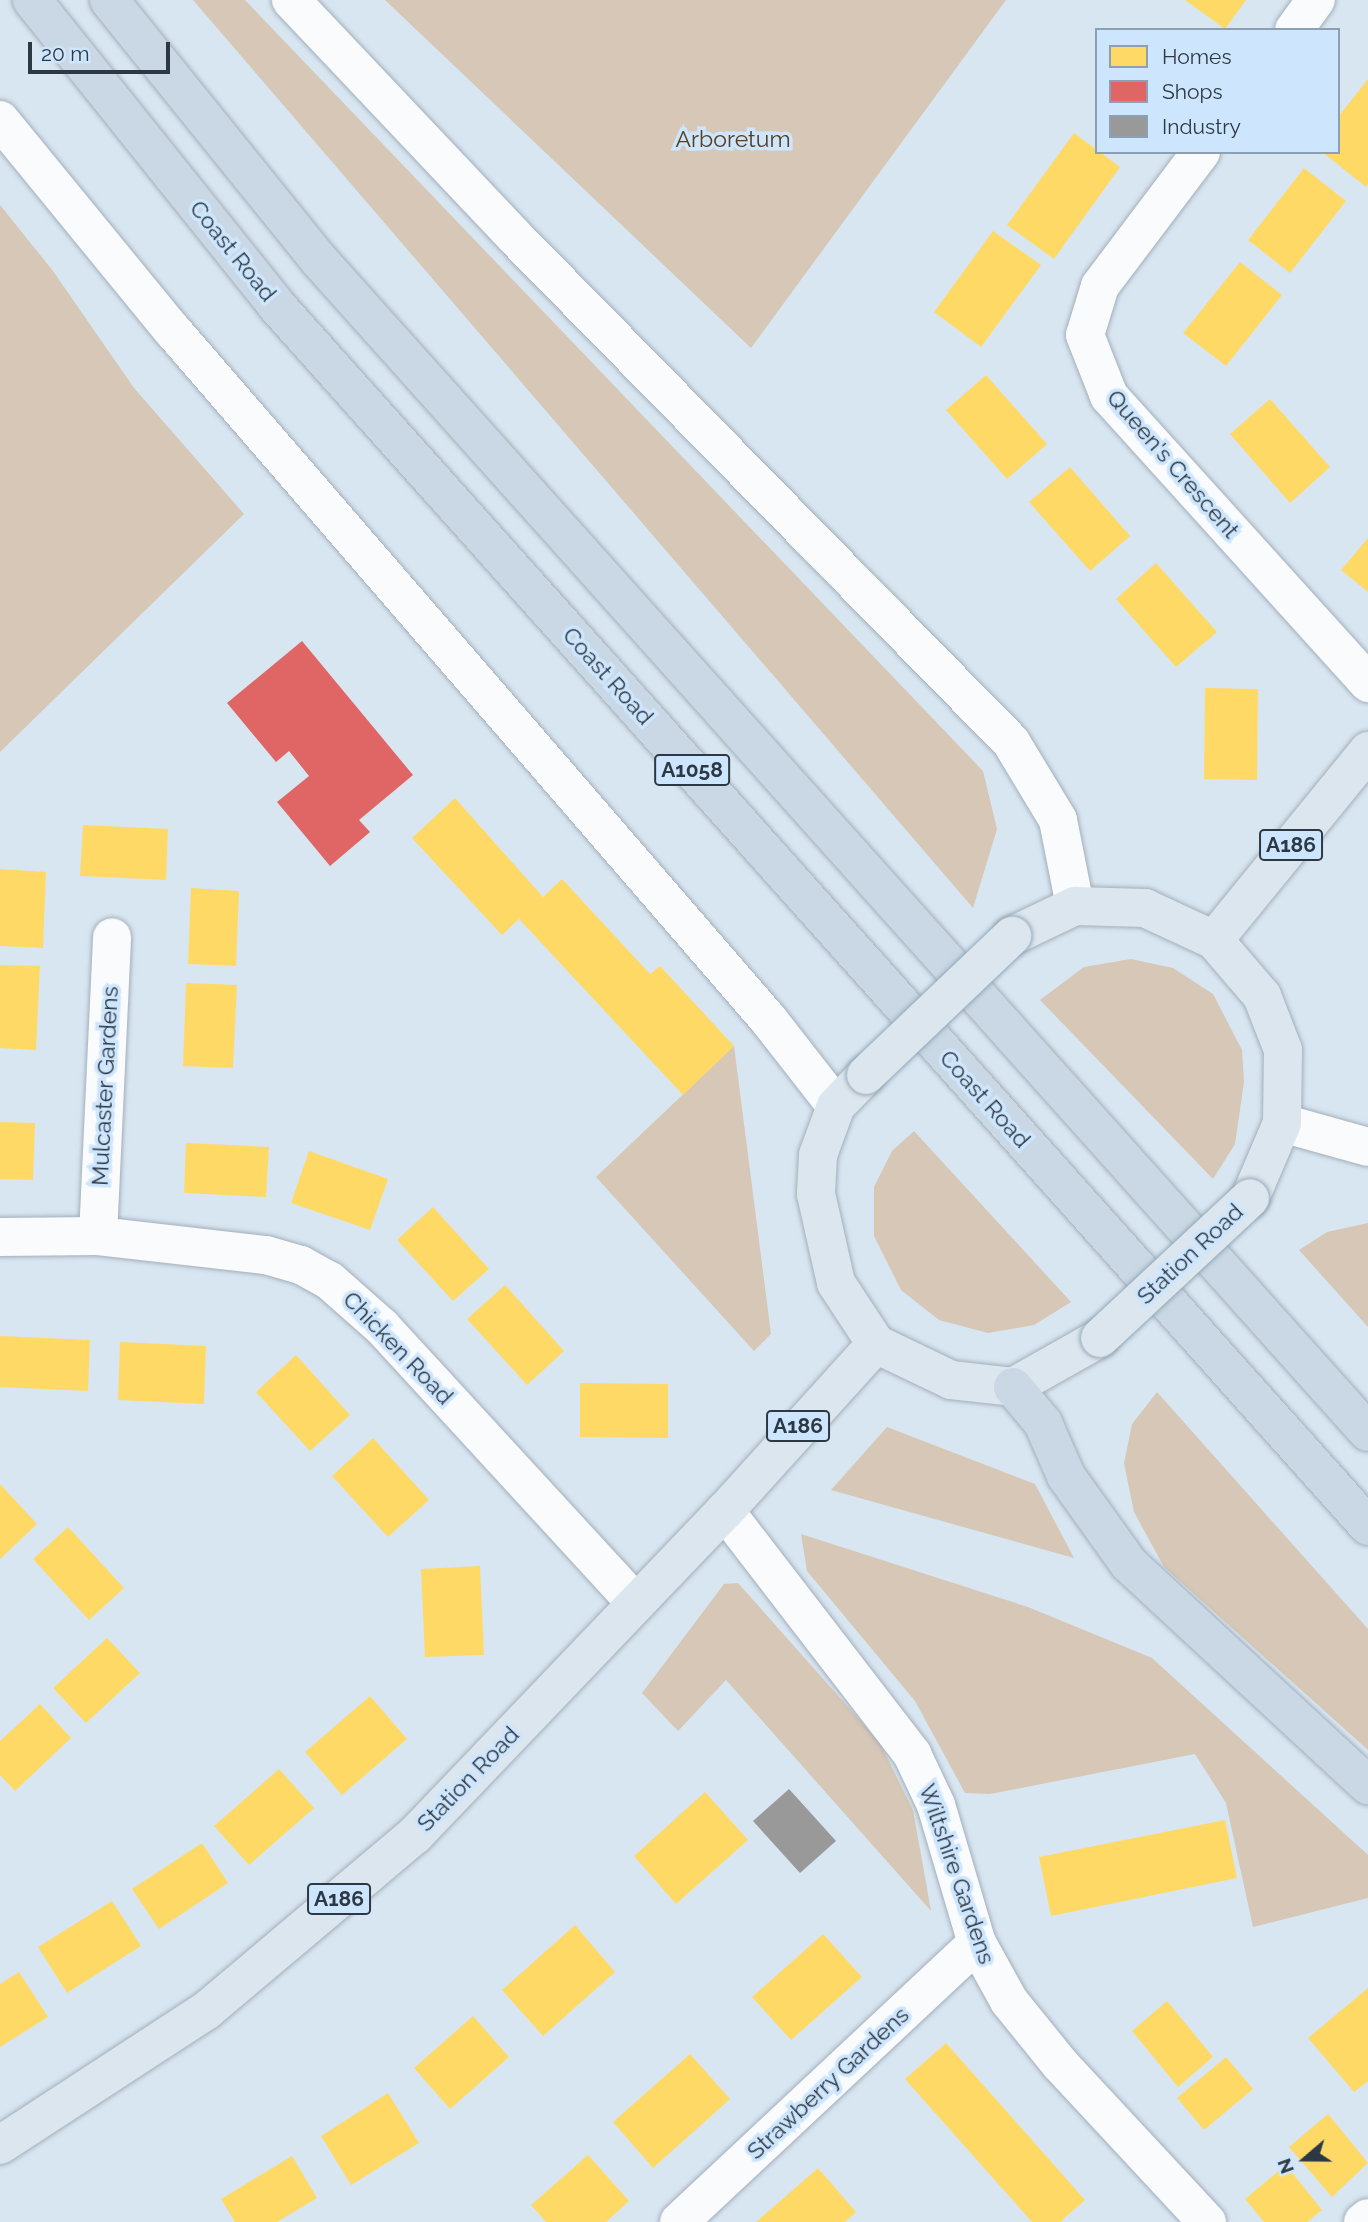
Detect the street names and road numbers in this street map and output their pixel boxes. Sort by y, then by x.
street label: Coast Road [184,195,282,307]
street label: Queen's Crescent [1101,384,1245,544]
street label: Coast Road [557,621,659,731]
road number: A1058 [654,752,730,788]
road number: A186 [1258,828,1324,862]
street label: Mulcaster Gardens [86,985,124,1187]
street label: Coast Road [934,1044,1036,1154]
street label: Station Road [1131,1198,1249,1310]
street label: Chicken Road [337,1286,459,1410]
road number: A186 [765,1408,831,1444]
street label: Station Road [411,1721,525,1837]
street label: Wiltshire Gardens [913,1780,1001,1968]
road number: A186 [306,1882,372,1916]
street label: Strawberry Gardens [741,2001,915,2165]

